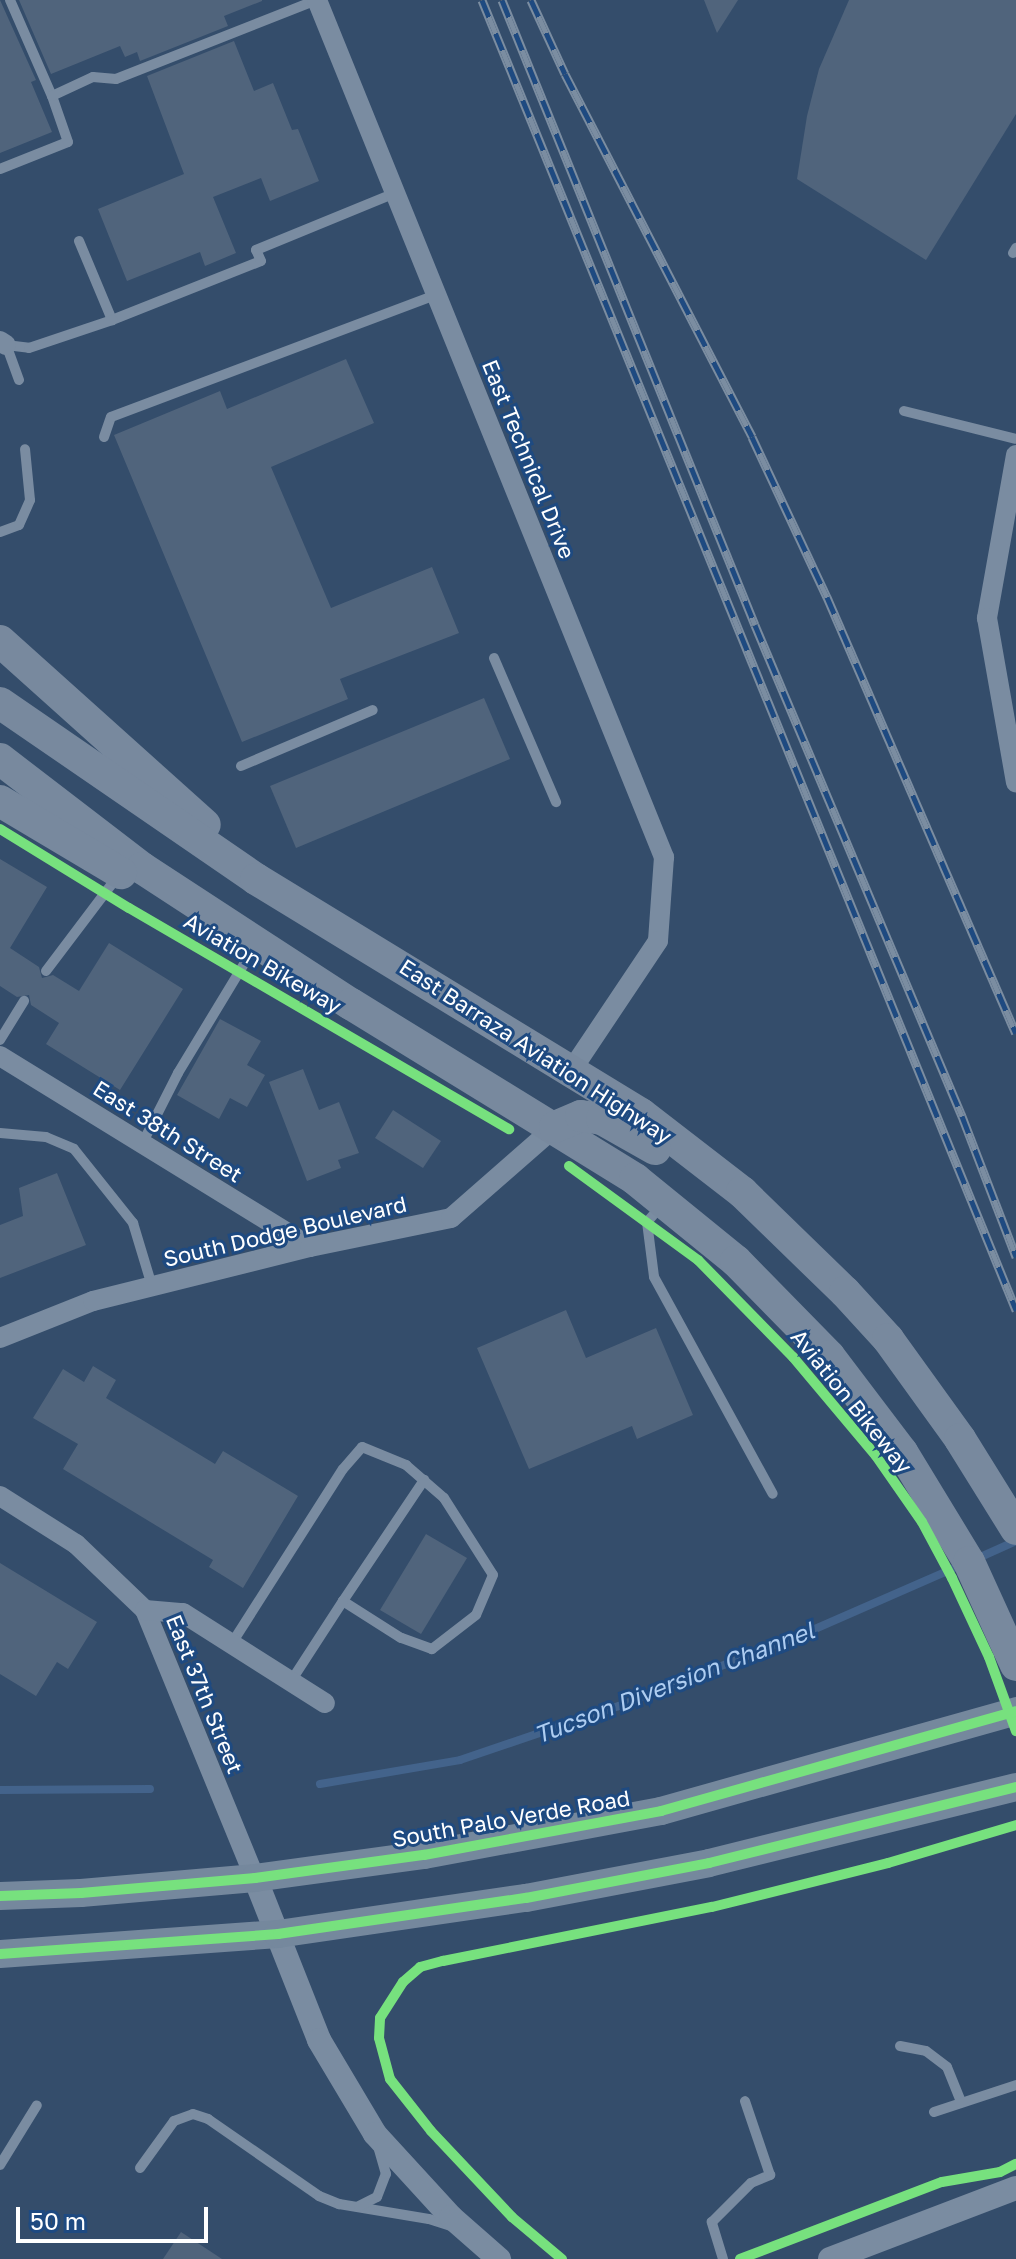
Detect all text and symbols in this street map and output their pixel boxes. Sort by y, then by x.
street label: East Technical Drive [477,356,581,562]
street label: Aviation Bikeway [179,907,347,1019]
street label: East Barraza Aviation Highway [395,953,677,1149]
street label: East 38th Street [89,1075,247,1187]
street label: South Dodge Boulevard [161,1190,409,1272]
street label: Aviation Bikeway [786,1324,918,1478]
street label: East 37th Street [161,1611,249,1777]
water label: Tucson Diversion Channel [530,1615,818,1749]
street label: South Palo Verde Road [390,1784,632,1852]
scale bar [20,2191,212,2241]
text: 50 m [30,2206,86,2235]

